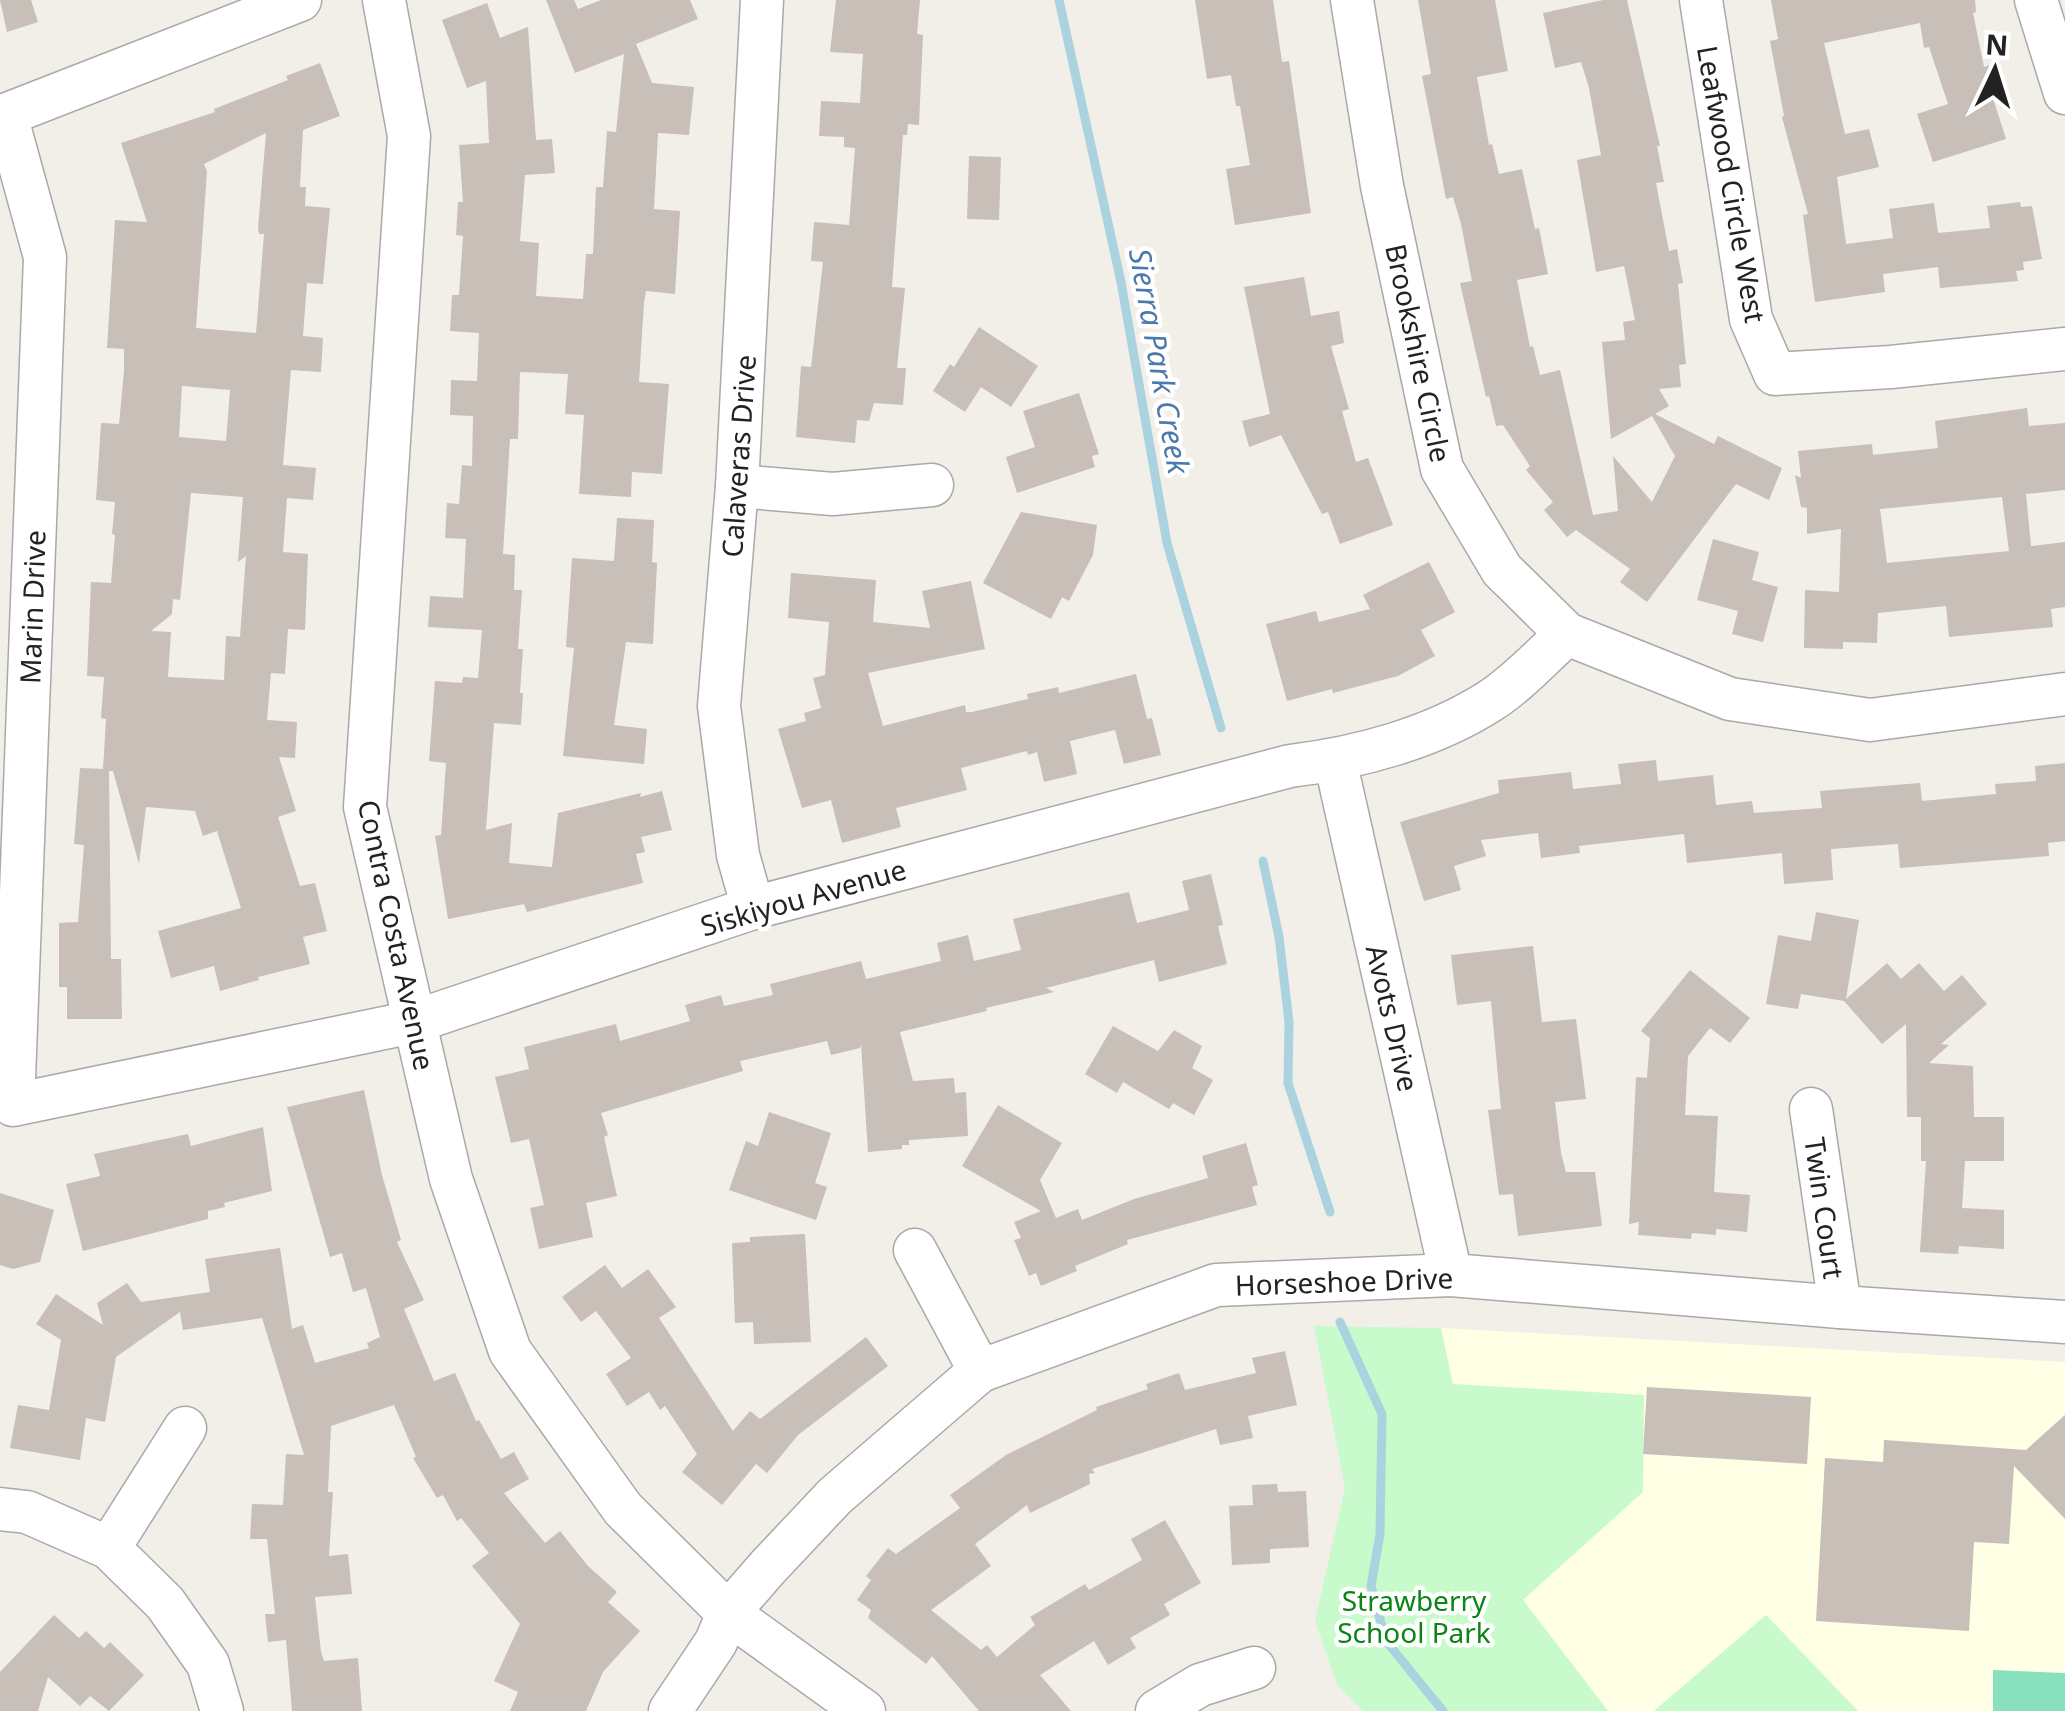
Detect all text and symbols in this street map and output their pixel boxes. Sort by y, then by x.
north arrow [1945,20,2045,120]
text: N [1984,24,2009,64]
street label: Leafwood Circle West [1689,43,1775,325]
street label: Brookshire Circle [1377,240,1461,466]
water label: Sierra Park Creek [1120,245,1200,478]
street label: Calaveras Drive [712,353,764,559]
street label: Marin Drive [10,530,54,684]
street label: Contra Costa Avenue [350,796,444,1074]
street label: Siskiyou Avenue [696,849,910,945]
street label: Avots Drive [1358,941,1428,1095]
street label: Twin Court [1796,1135,1854,1281]
street label: Horseshoe Drive [1234,1258,1454,1304]
park label: Strawberry School Park [1337,1581,1491,1651]

